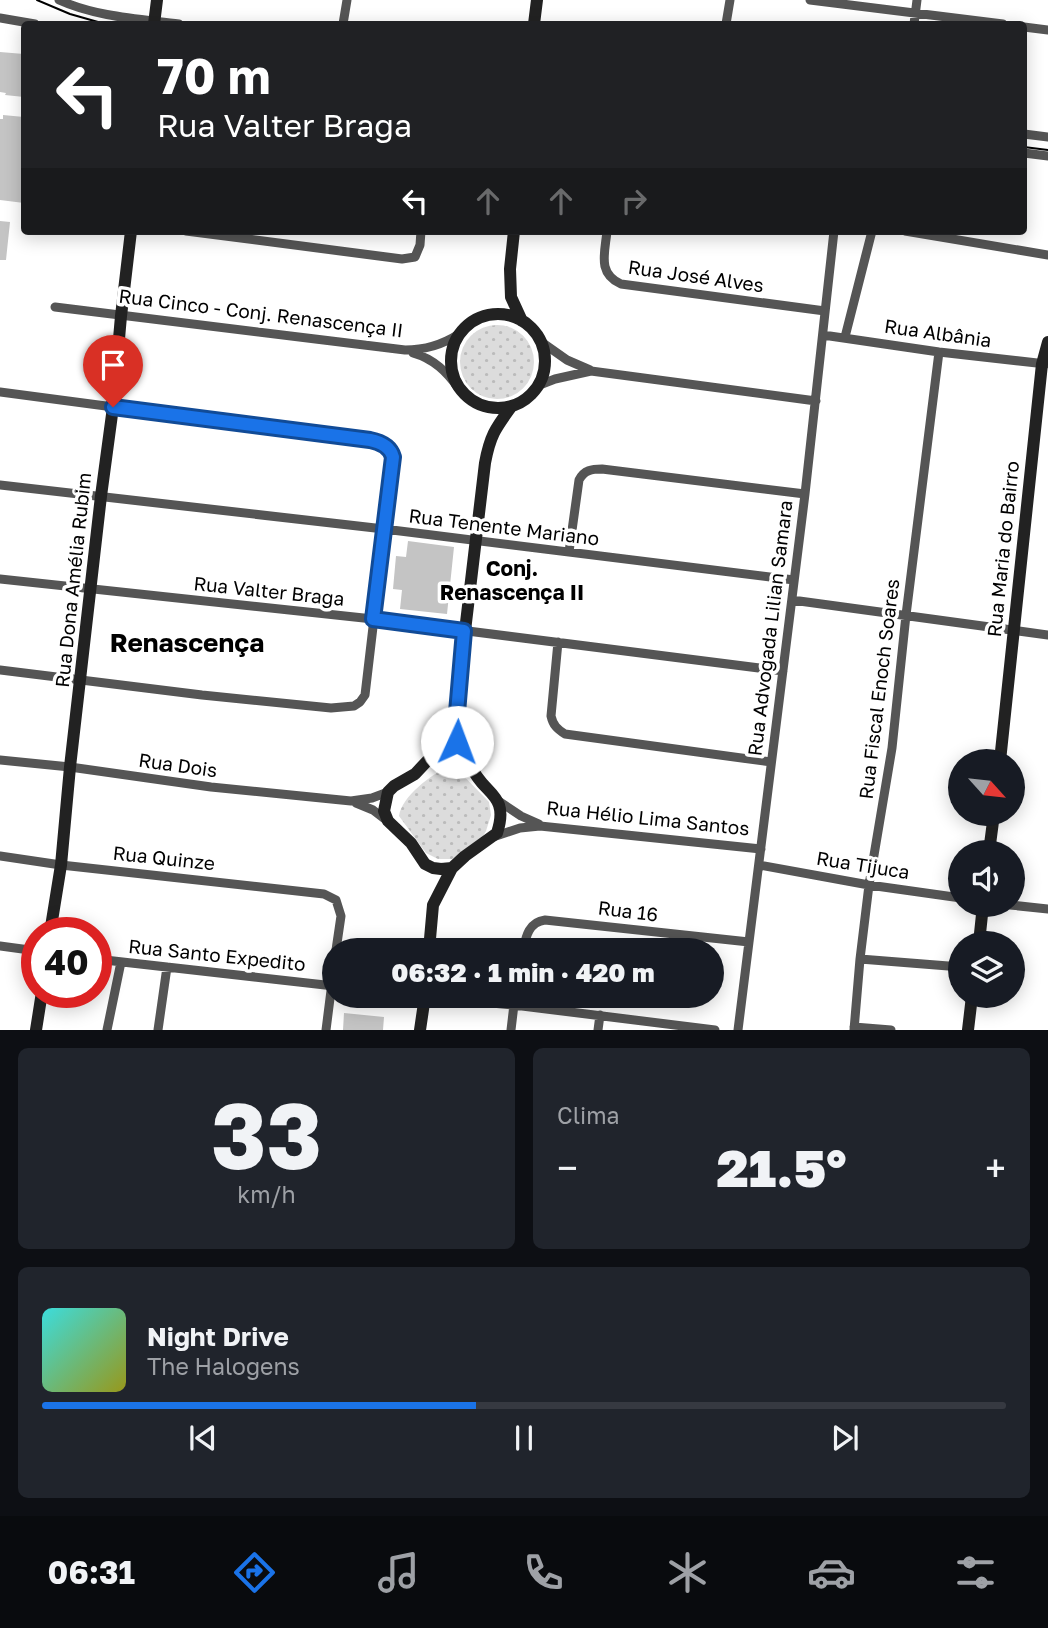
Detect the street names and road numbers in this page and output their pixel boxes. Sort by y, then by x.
street label: Rua José Alves [627,255,765,296]
street label: Rua Cinco - Conj. Renascença II [118,284,405,341]
street label: Rua Albânia [883,314,993,351]
street label: Rua Maria do Bairro [982,460,1023,638]
street label: Rua Dona Amélia Rubim [50,471,95,689]
street label: Rua Advogada Lilian Samara [742,499,797,757]
street label: Rua Tenente Mariano [408,503,601,550]
street label: Rua Valter Braga [193,571,346,610]
street label: Rua Fiscal Enoch Soares [854,577,903,801]
street label: Rua Dois [137,748,219,781]
street label: Rua Hélio Lima Santos [545,795,751,840]
street label: Rua Quinze [112,841,216,874]
street label: Rua Tijuca [815,846,911,883]
street label: Rua 16 [597,895,659,926]
street label: Rua Santo Expedito [127,934,307,975]

